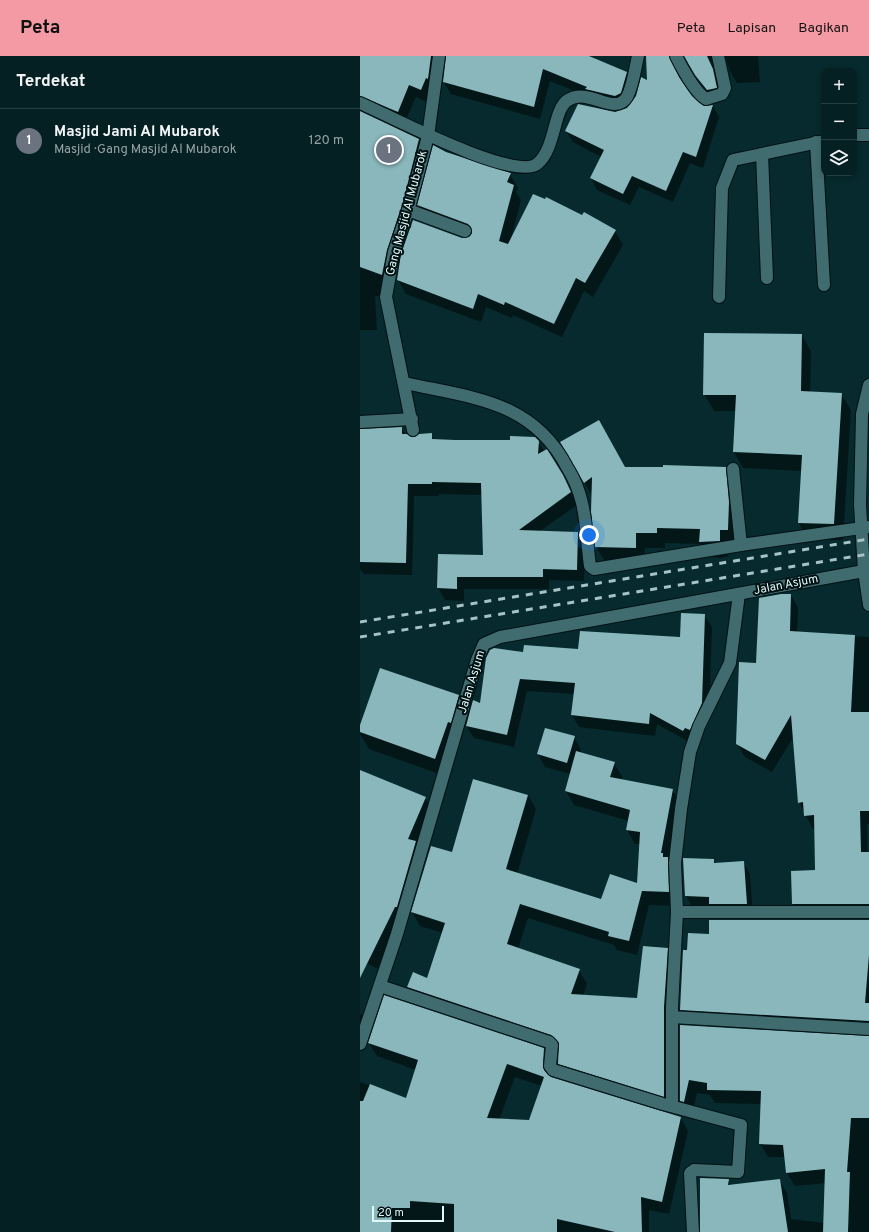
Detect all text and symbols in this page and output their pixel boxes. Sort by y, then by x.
text: Peta [20,16,60,40]
text: Peta [677,20,705,37]
text: Lapisan [727,20,776,37]
text: Bagikan [798,20,849,37]
map controls [821,68,857,176]
button: + [821,68,857,104]
text: Terdekat [16,71,85,93]
button: − [821,104,857,140]
text: Masjid Jami Al Mubarok [54,123,220,142]
text: 1 [26,133,32,149]
text: 120 m [309,133,344,149]
pin: 1 [376,135,402,165]
button: layers [821,140,857,176]
text: Masjid · Gang Masjid Al Mubarok [54,142,237,158]
street label: Gang Masjid Al Mubarok [383,149,431,277]
your location [579,525,599,545]
street label: Jalan Asjum [752,571,820,599]
street label: Jalan Asjum [455,648,489,716]
scale bar [372,1204,444,1223]
text: 20 m [378,1206,404,1220]

